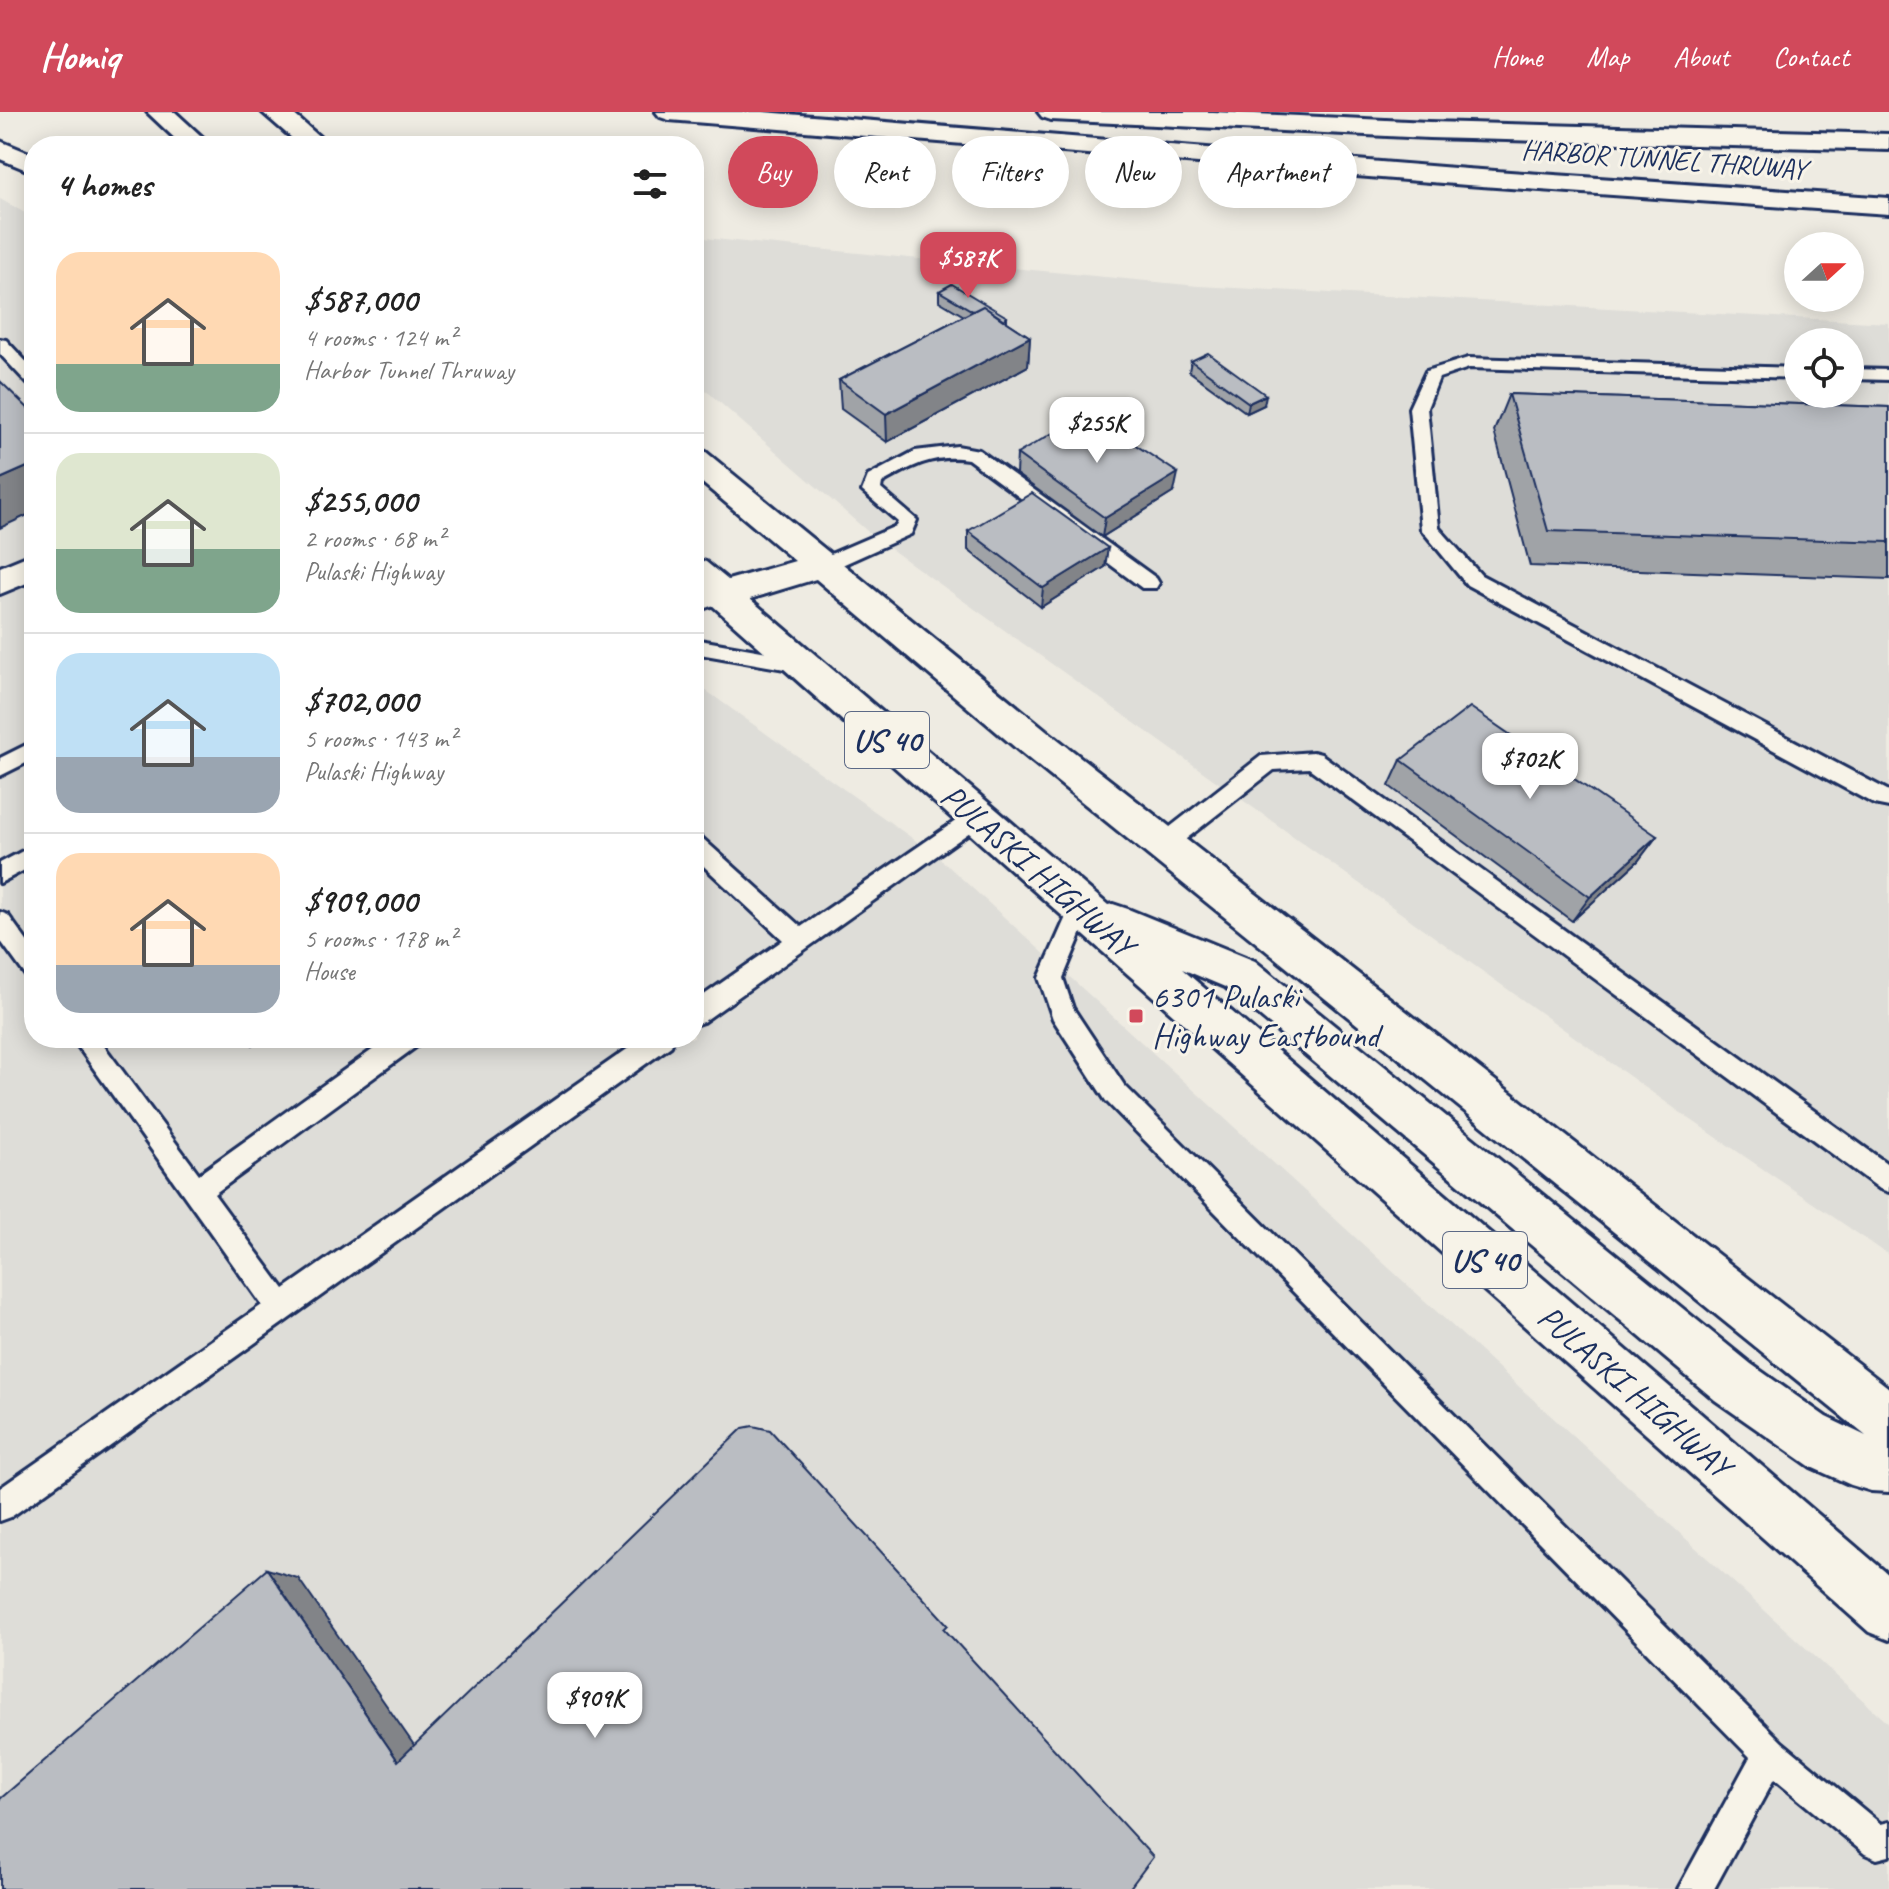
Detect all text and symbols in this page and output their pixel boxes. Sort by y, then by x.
text: Homiq [40,33,119,80]
text: Home [1492,39,1542,74]
text: Map [1586,39,1629,74]
text: About [1673,39,1729,74]
text: Contact [1773,39,1849,74]
street label: HARBOR TUNNEL THRUWAY [1520,132,1813,187]
chip: Buy [728,136,818,208]
chip: Rent [834,136,936,208]
chip: Filters [952,136,1069,208]
chip: New [1085,136,1182,208]
chip: Apartment [1198,136,1357,208]
icon: filters [628,162,672,206]
text: 4 homes [56,163,152,206]
pin: $587K [912,232,1024,300]
north arrow [1784,232,1864,312]
map controls [1784,232,1864,408]
text: $587K [938,241,998,274]
text: $587,000 [304,278,417,321]
icon: home [120,284,216,380]
text: 4 rooms · 124 m² [304,321,456,354]
button: locate [1784,328,1864,408]
text: Harbor Tunnel Thruway [304,354,514,387]
pin: $255K [1041,397,1153,465]
text: $255K [1067,406,1127,439]
text: $255,000 [304,479,417,522]
icon: home [120,485,216,581]
text: 2 rooms · 68 m² [304,522,445,555]
text: Pulaski Highway [304,555,443,588]
text: $702,000 [304,679,418,722]
icon: home [120,685,216,781]
road number: US 40 [845,712,929,768]
text: 5 rooms · 143 m² [304,722,456,755]
pin: $702K [1474,733,1586,801]
text: $702K [1500,742,1560,775]
text: Pulaski Highway [304,755,443,788]
street label: PULASKI HIGHWAY [932,774,1147,969]
text: $909,000 [304,879,417,922]
icon: home [120,885,216,981]
text: 5 rooms · 178 m² [304,922,456,955]
text: House [304,955,355,988]
place label: 6301 Pulaski Highway Eastbound [1152,975,1384,1057]
marker: 6301 Pulaski Highway Eastbound [1127,1007,1145,1025]
road number: US 40 [1443,1232,1527,1288]
street label: PULASKI HIGHWAY [1529,1295,1744,1490]
pin: $909K [539,1672,651,1740]
text: $909K [565,1681,625,1714]

